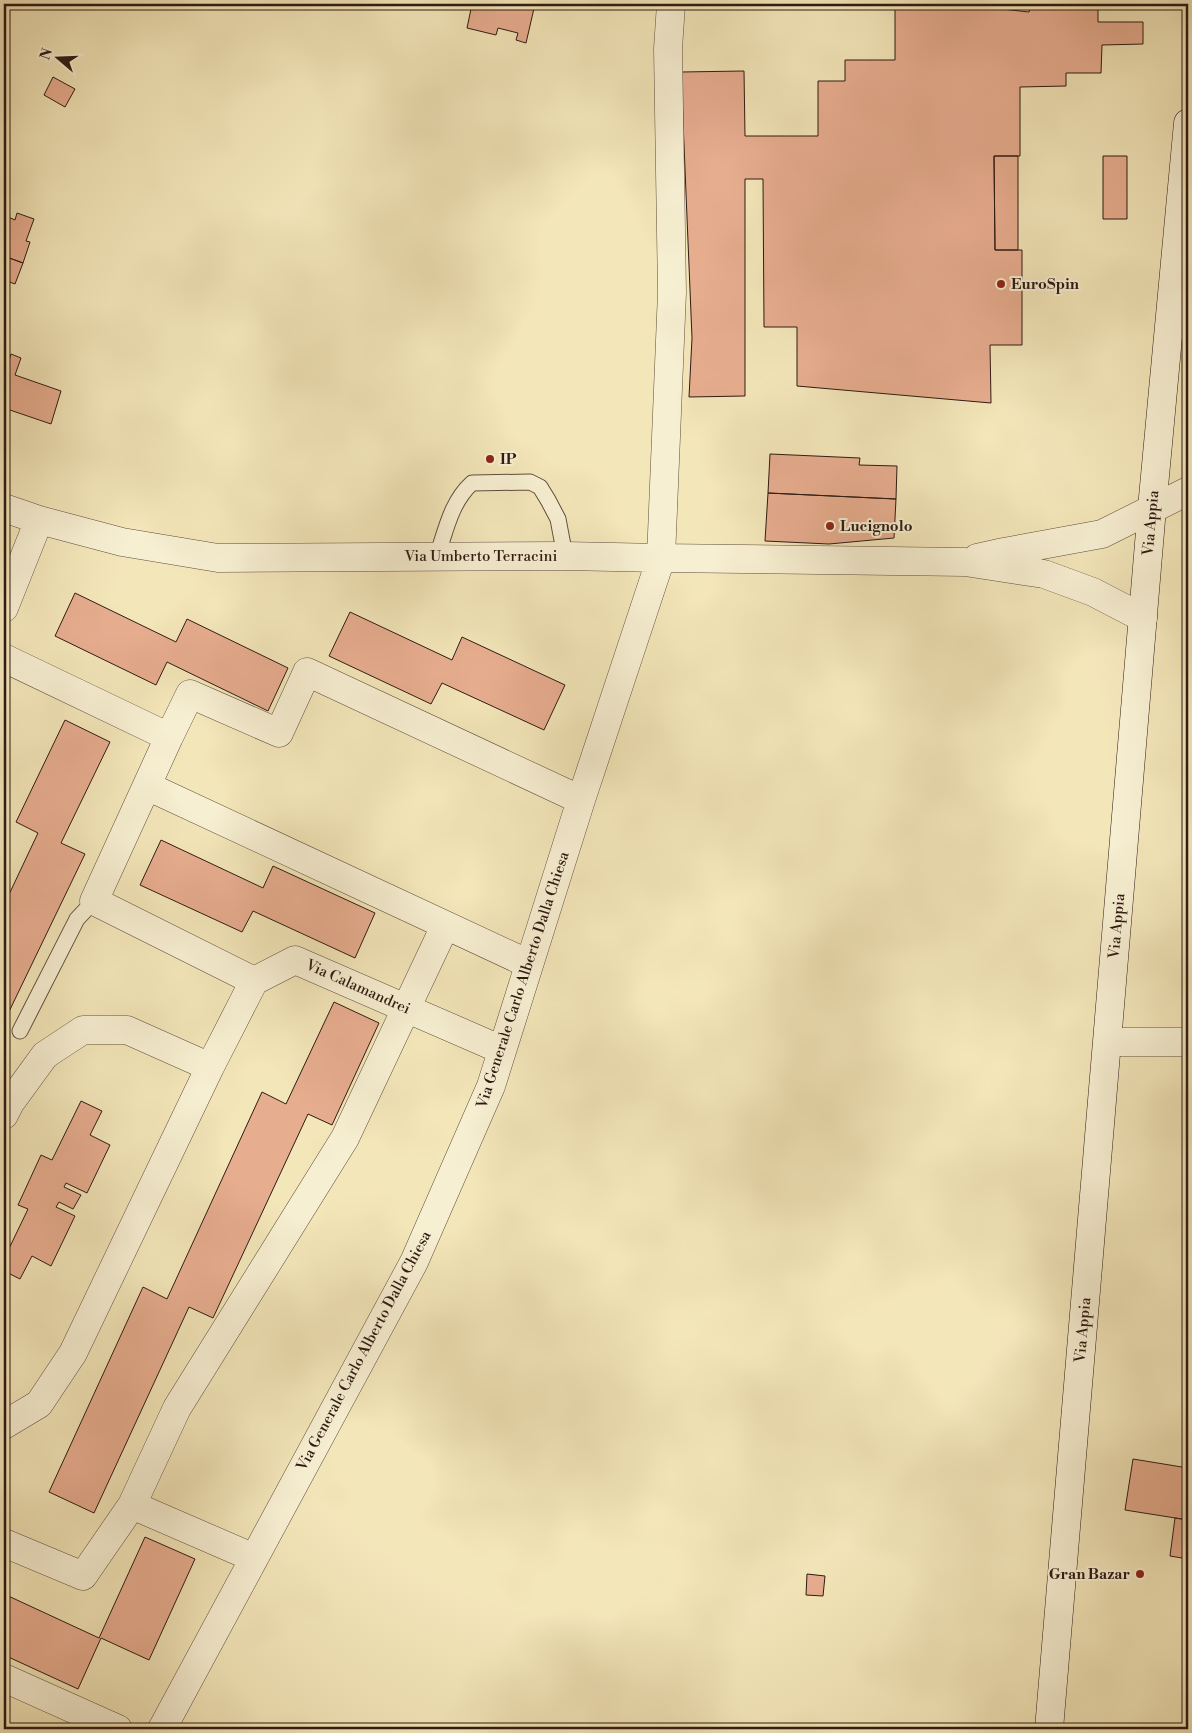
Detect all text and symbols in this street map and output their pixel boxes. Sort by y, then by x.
north arrow [32,32,82,82]
text: N [36,46,57,62]
place label: EuroSpin [1011,275,1080,294]
marker: EuroSpin [995,278,1007,290]
place label: IP [500,450,517,469]
marker: IP [484,453,496,465]
street label: Via Appia [1139,489,1163,558]
place label: Lucignolo [840,517,913,536]
marker: Lucignolo [824,520,836,532]
street label: Via Umberto Terracini [404,547,558,566]
street label: Via Generale Carlo Alberto Dalla Chiesa [472,849,574,1112]
street label: Via Appia [1105,892,1129,961]
street label: Via Calamandrei [302,955,413,1019]
street label: Via Generale Carlo Alberto Dalla Chiesa [292,1227,436,1475]
street label: Via Appia [1071,1296,1095,1365]
place label: Gran Bazar [1049,1565,1130,1584]
marker: Gran Bazar [1134,1568,1146,1580]

